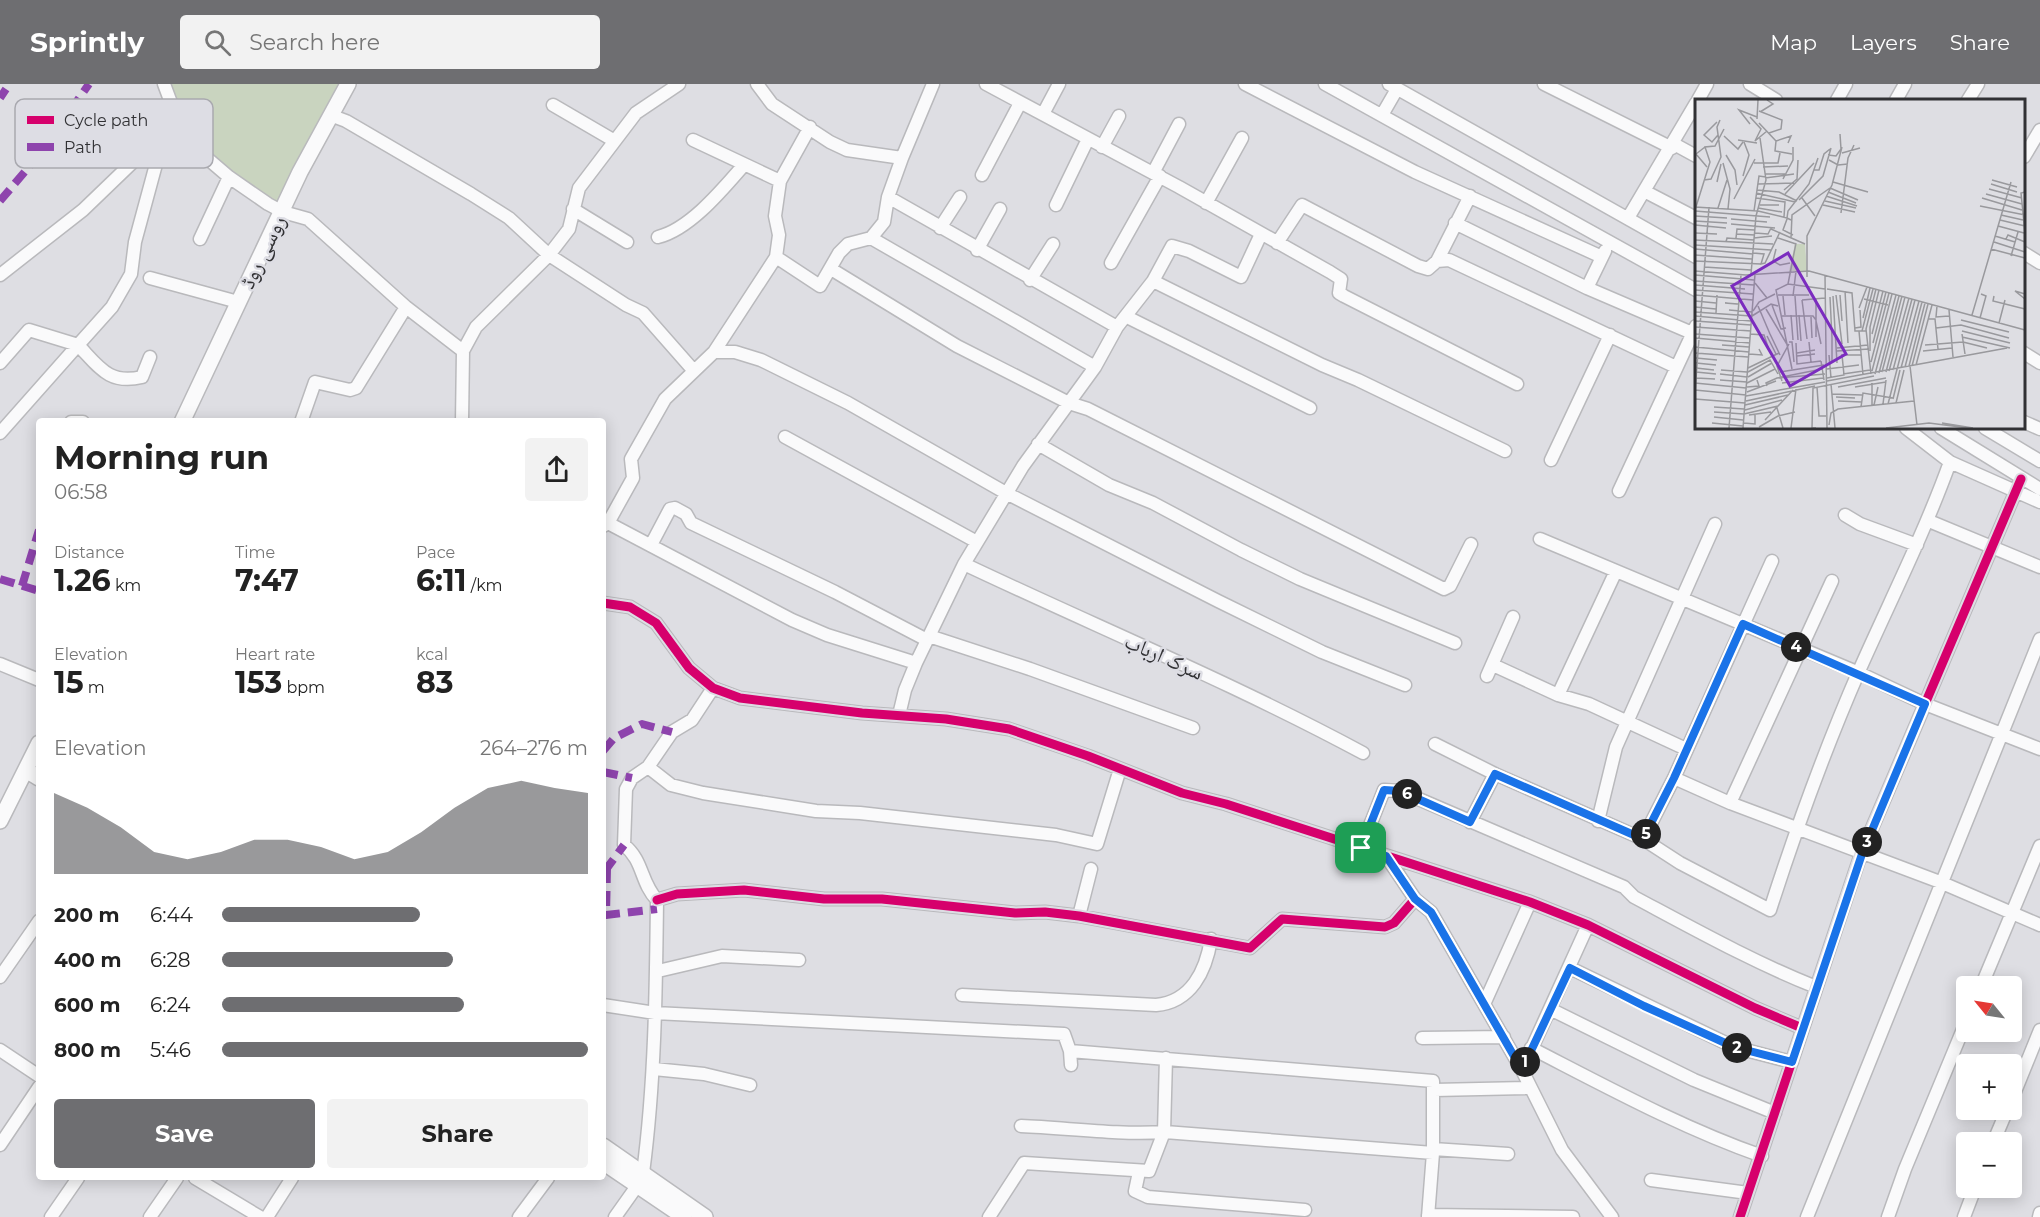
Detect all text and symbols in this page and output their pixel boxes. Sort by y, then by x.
search box [180,15,600,69]
text: Sprintly [30,25,144,59]
icon: search [201,26,234,59]
text: Search here [249,29,380,56]
text: Map [1770,30,1817,55]
text: Layers [1850,30,1917,55]
text: Share [1950,30,2010,55]
legend [15,99,213,168]
inset map [1695,99,2025,429]
text: Cycle path [64,111,148,130]
text: Path [64,138,102,157]
street label: روسی روڈ [234,211,292,293]
text: Morning run [54,437,269,477]
button: share [525,438,588,501]
text: 06:58 [54,480,108,504]
text: Distance [54,543,124,562]
text: Time [235,543,275,562]
text: Pace [416,543,455,562]
text: 1.26 [54,562,111,599]
text: 7:47 [235,562,299,599]
text: 6:11 [416,562,467,599]
text: km [111,576,141,595]
text: /km [467,576,503,595]
street label: سرک ارباب [1121,628,1207,685]
pin: 4 [1781,632,1811,662]
text: 4 [1790,637,1802,656]
text: Elevation [54,645,128,664]
text: Heart rate [235,645,315,664]
text: kcal [416,645,448,664]
text: 15 [54,664,84,701]
text: 153 [235,664,282,701]
text: 83 [416,664,454,701]
text: m [84,678,105,697]
text: bpm [282,678,325,697]
text: Elevation [54,736,146,760]
text: 264–276 m [480,736,588,760]
pin: 6 [1392,779,1422,809]
text: 6 [1402,784,1412,803]
pin: 5 [1631,819,1661,849]
pin [1335,822,1386,873]
text: 5 [1641,824,1651,843]
pin: 3 [1852,827,1882,857]
icon: arrive [1344,831,1377,864]
text: 3 [1862,832,1872,851]
text: 200 m [54,903,120,927]
text: 6:44 [150,903,193,927]
text: 400 m [54,948,122,972]
text: 6:28 [150,948,191,972]
north arrow [1956,976,2022,1042]
map controls [1956,976,2022,1198]
text: 600 m [54,993,121,1017]
text: 6:24 [150,993,191,1017]
pin: 2 [1722,1033,1752,1063]
text: 800 m [54,1038,121,1062]
text: 5:46 [150,1038,191,1062]
text: 2 [1732,1038,1742,1057]
pin: 1 [1510,1047,1540,1077]
text: 1 [1522,1052,1528,1071]
button: + [1956,1054,2022,1120]
button: Save [54,1099,315,1168]
button: Share [327,1099,588,1168]
button: − [1956,1132,2022,1198]

